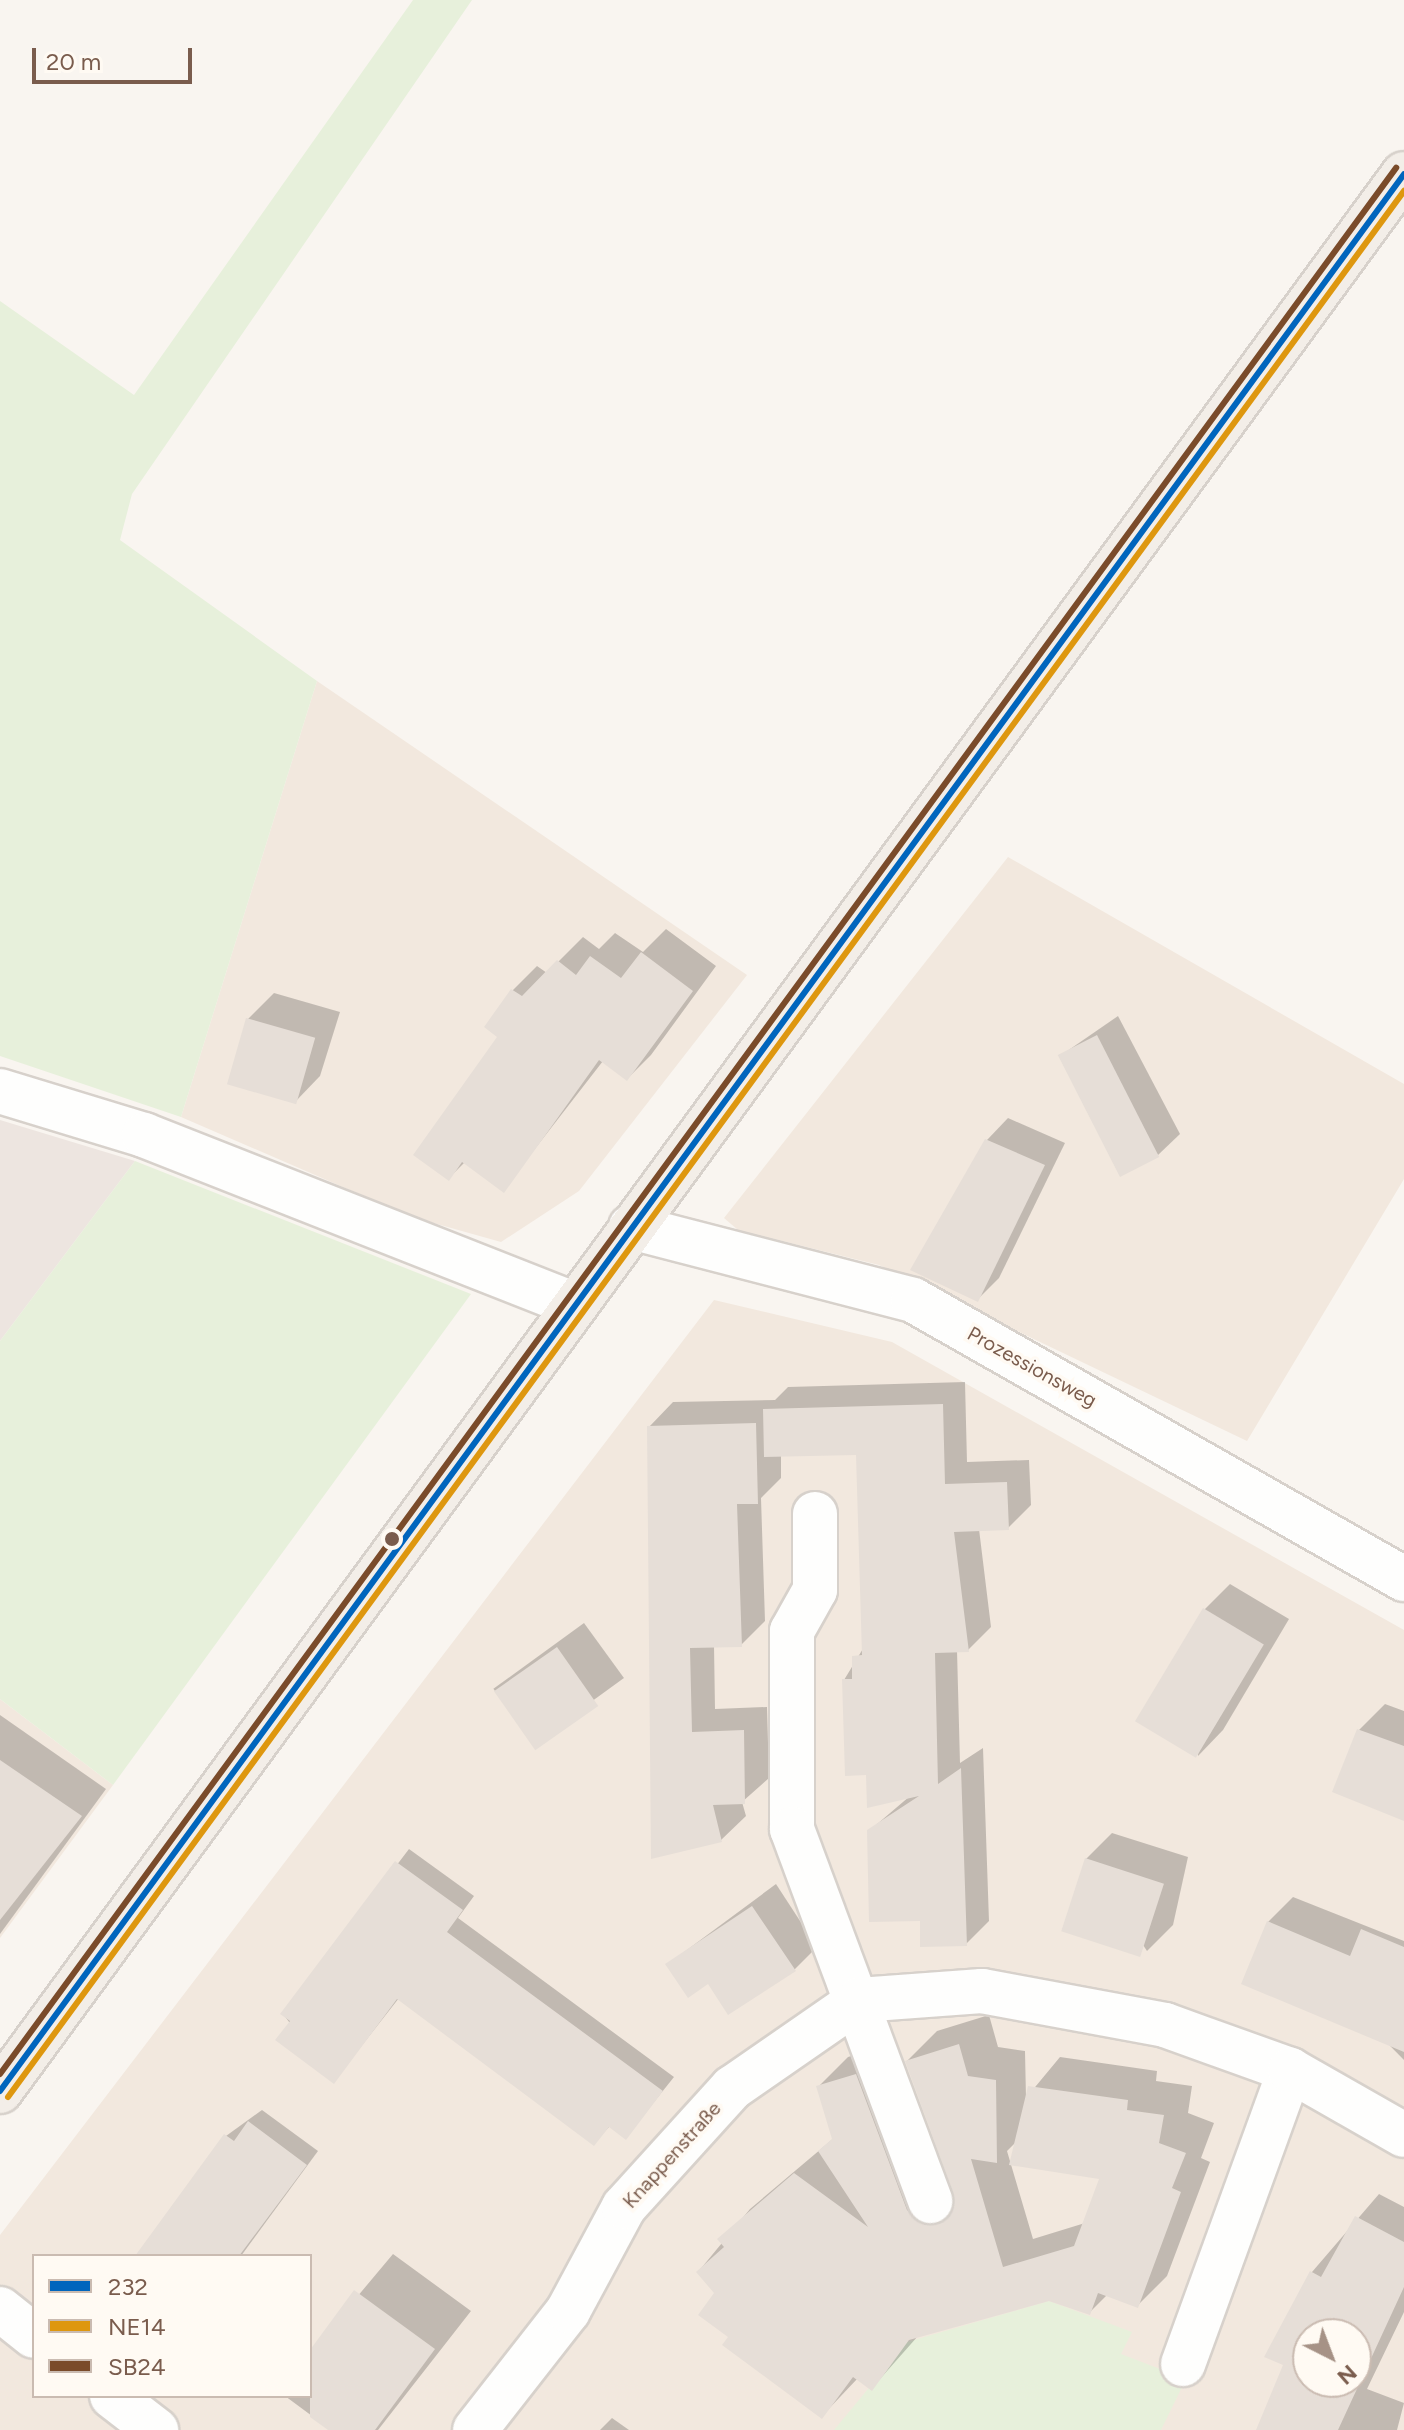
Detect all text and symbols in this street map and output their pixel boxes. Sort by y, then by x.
scale bar [36,32,196,82]
text: 20 m [46,47,101,76]
street label: Prozessionsweg [963,1322,1101,1412]
unlabelled marker [384,1531,400,1547]
street label: Knappenstraße [618,2097,726,2213]
legend [32,2254,312,2398]
text: 232 [108,2272,148,2301]
text: NE14 [108,2312,166,2341]
north arrow [1292,2318,1372,2398]
text: SB24 [108,2352,166,2381]
text: N [1332,2359,1362,2390]

